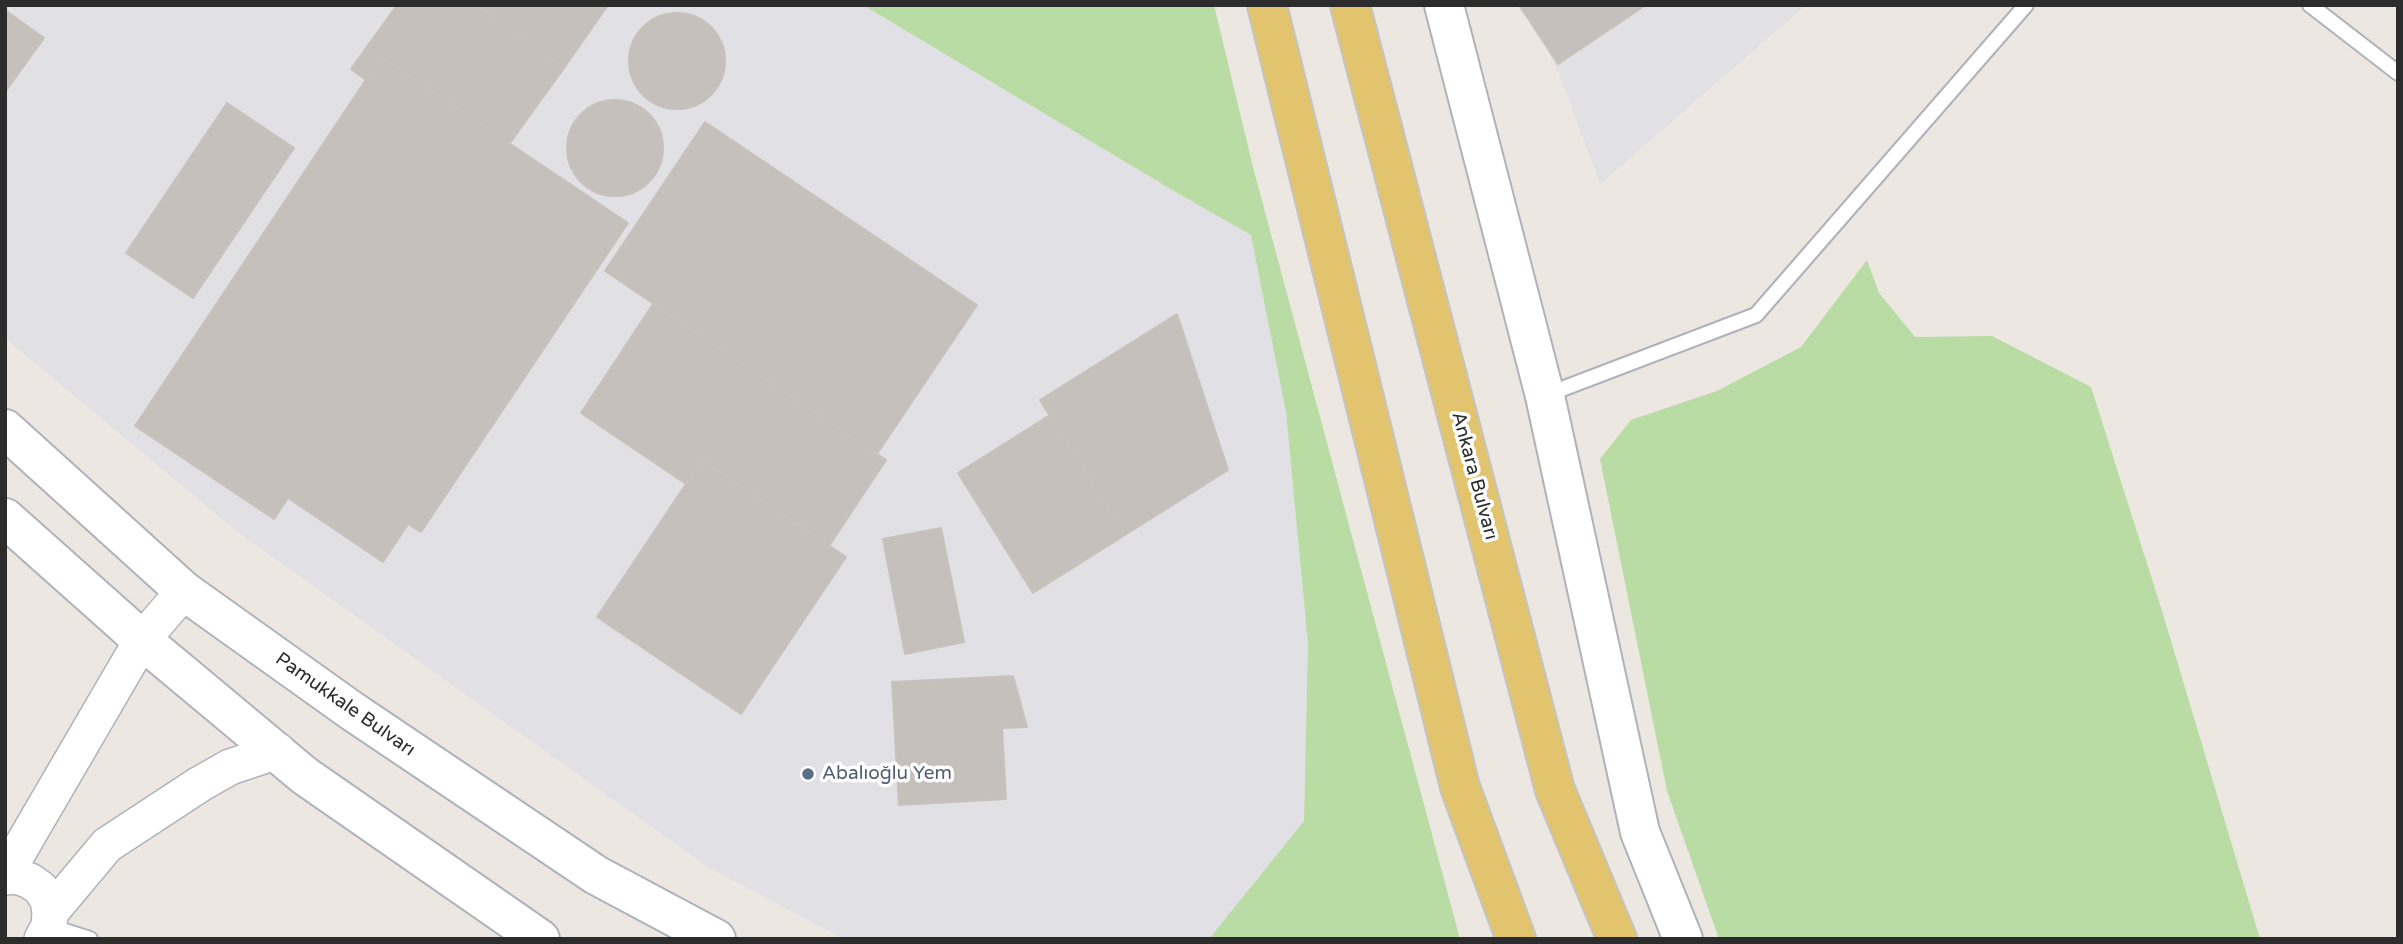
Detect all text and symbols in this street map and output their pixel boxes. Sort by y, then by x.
street label: Ankara Bulvarı [1446,410,1502,542]
street label: Pamukkale Bulvarı [271,648,419,762]
place label: Abalıoğlu Yem [822,763,952,785]
marker: Abalıoğlu Yem [800,766,816,782]

